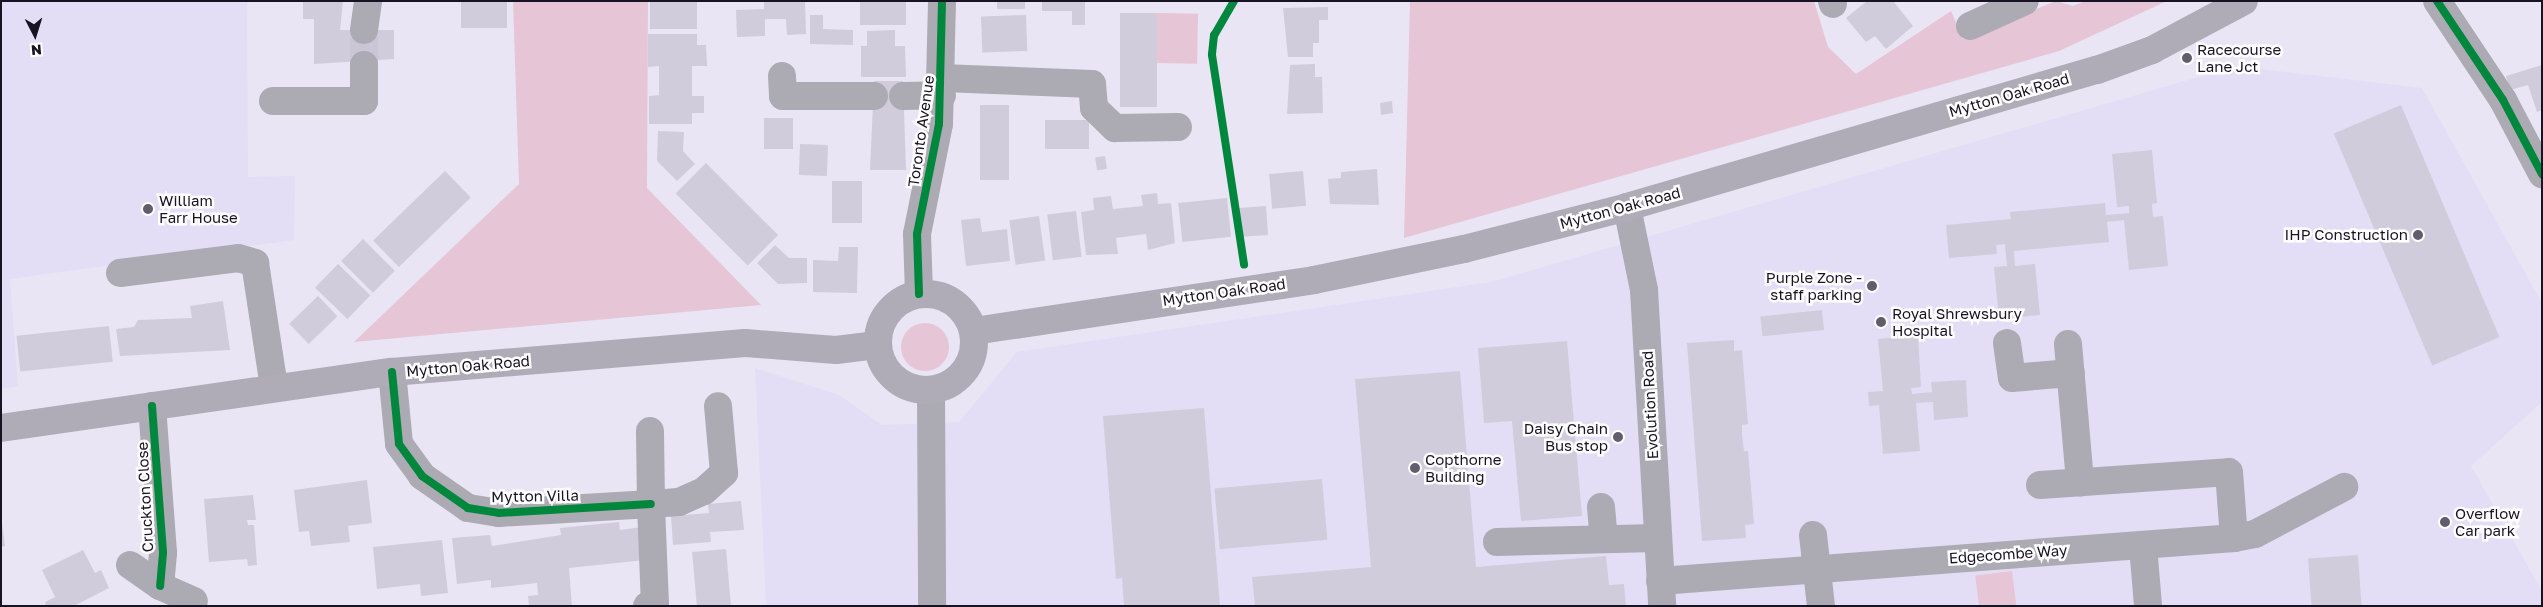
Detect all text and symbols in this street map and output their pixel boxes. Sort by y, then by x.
north arrow [10,10,60,60]
place label: Racecourse Lane Jct [2197,40,2281,75]
text: N [30,42,42,59]
marker: Racecourse Lane Jct [2181,52,2193,64]
street label: Mytton Oak Road [1947,69,2071,121]
street label: Toronto Avenue [904,74,938,188]
street label: Mytton Oak Road [1558,183,1682,233]
place label: William Farr House [159,191,238,226]
marker: William Farr House [141,202,155,216]
place label: IHP Construction [2285,226,2408,244]
marker: IHP Construction [2412,229,2424,241]
place label: Purple Zone - staff parking [1766,268,1862,303]
street label: Mytton Oak Road [1161,274,1287,310]
marker: Purple Zone - staff parking [1866,280,1878,292]
place label: Royal Shrewsbury Hospital [1892,304,2022,339]
marker: Royal Shrewsbury Hospital [1874,315,1888,329]
street label: Evolution Road [1638,350,1662,460]
street label: Mytton Oak Road [405,352,531,380]
place label: Daisy Chain Bus stop [1524,419,1608,454]
marker: Daisy Chain Bus stop [1612,431,1624,443]
street label: Cruckton Close [133,441,157,553]
place label: Copthorne Building [1425,450,1501,485]
marker: Copthorne Building [1409,462,1421,474]
street label: Mytton Villa [491,486,579,506]
place label: Overflow Car park [2455,504,2520,539]
marker: Overflow Car park [2439,516,2451,528]
street label: Edgecombe Way [1948,541,2068,567]

